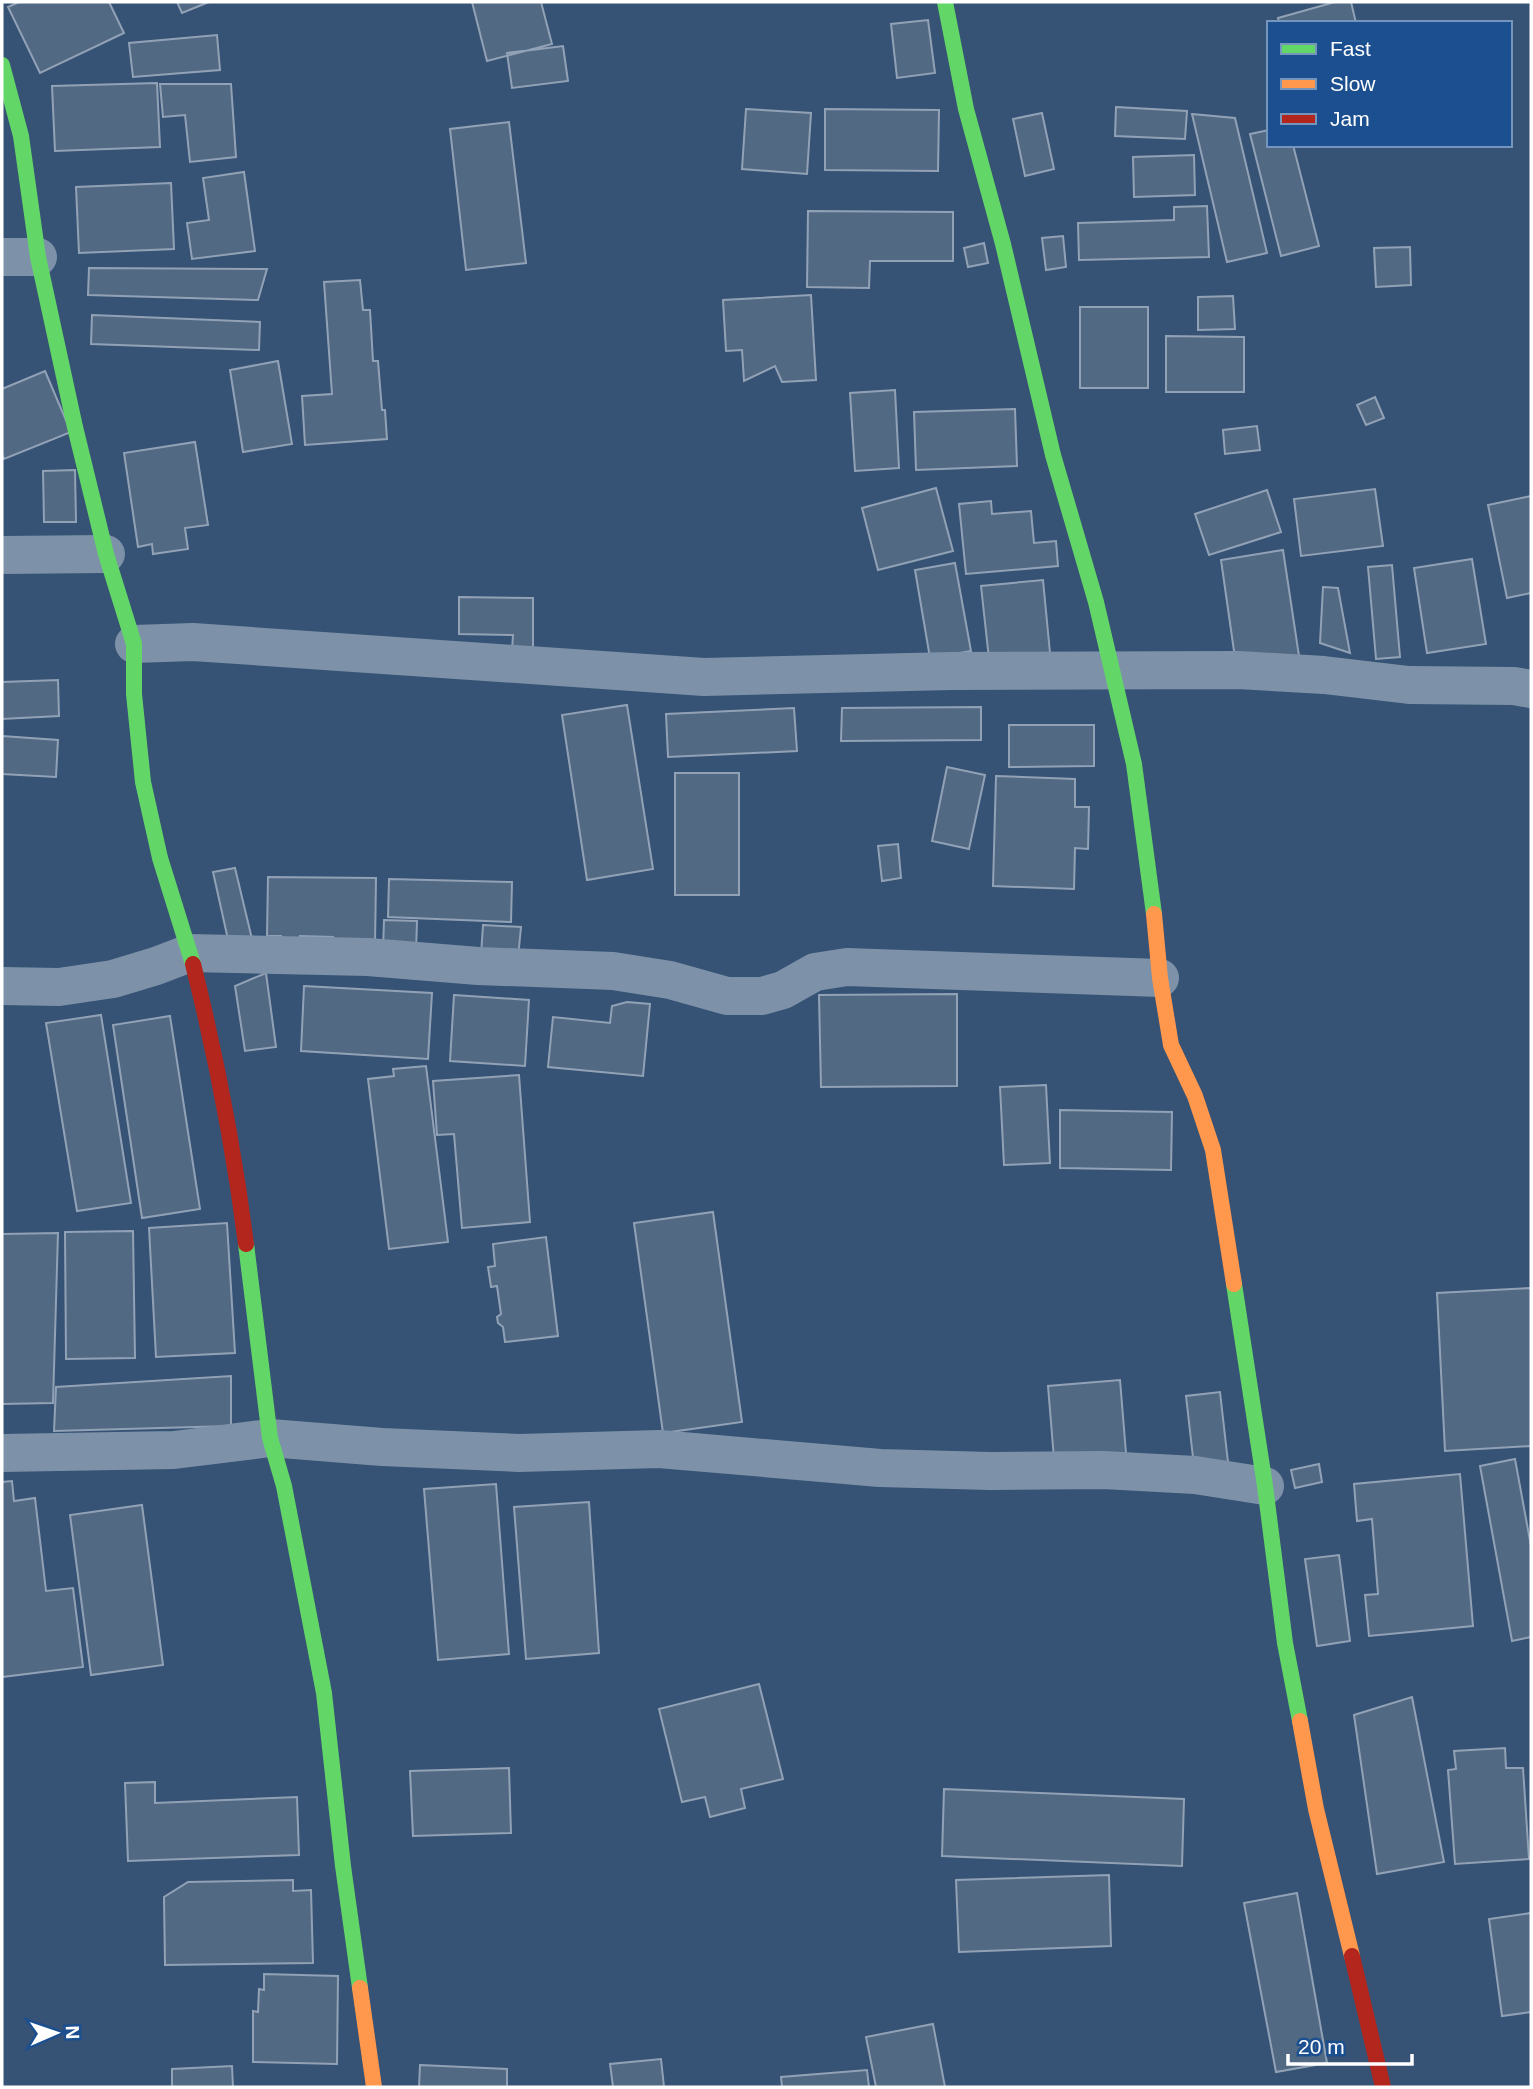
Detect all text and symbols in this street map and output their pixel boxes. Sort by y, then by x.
legend [1267,21,1512,147]
text: Fast [1330,37,1371,60]
text: Slow [1330,72,1376,95]
text: Jam [1330,107,1370,130]
north arrow [21,1998,91,2068]
scale bar [1288,2022,1412,2066]
text: N [62,2025,83,2040]
text: 20 m [1298,2035,1345,2058]

